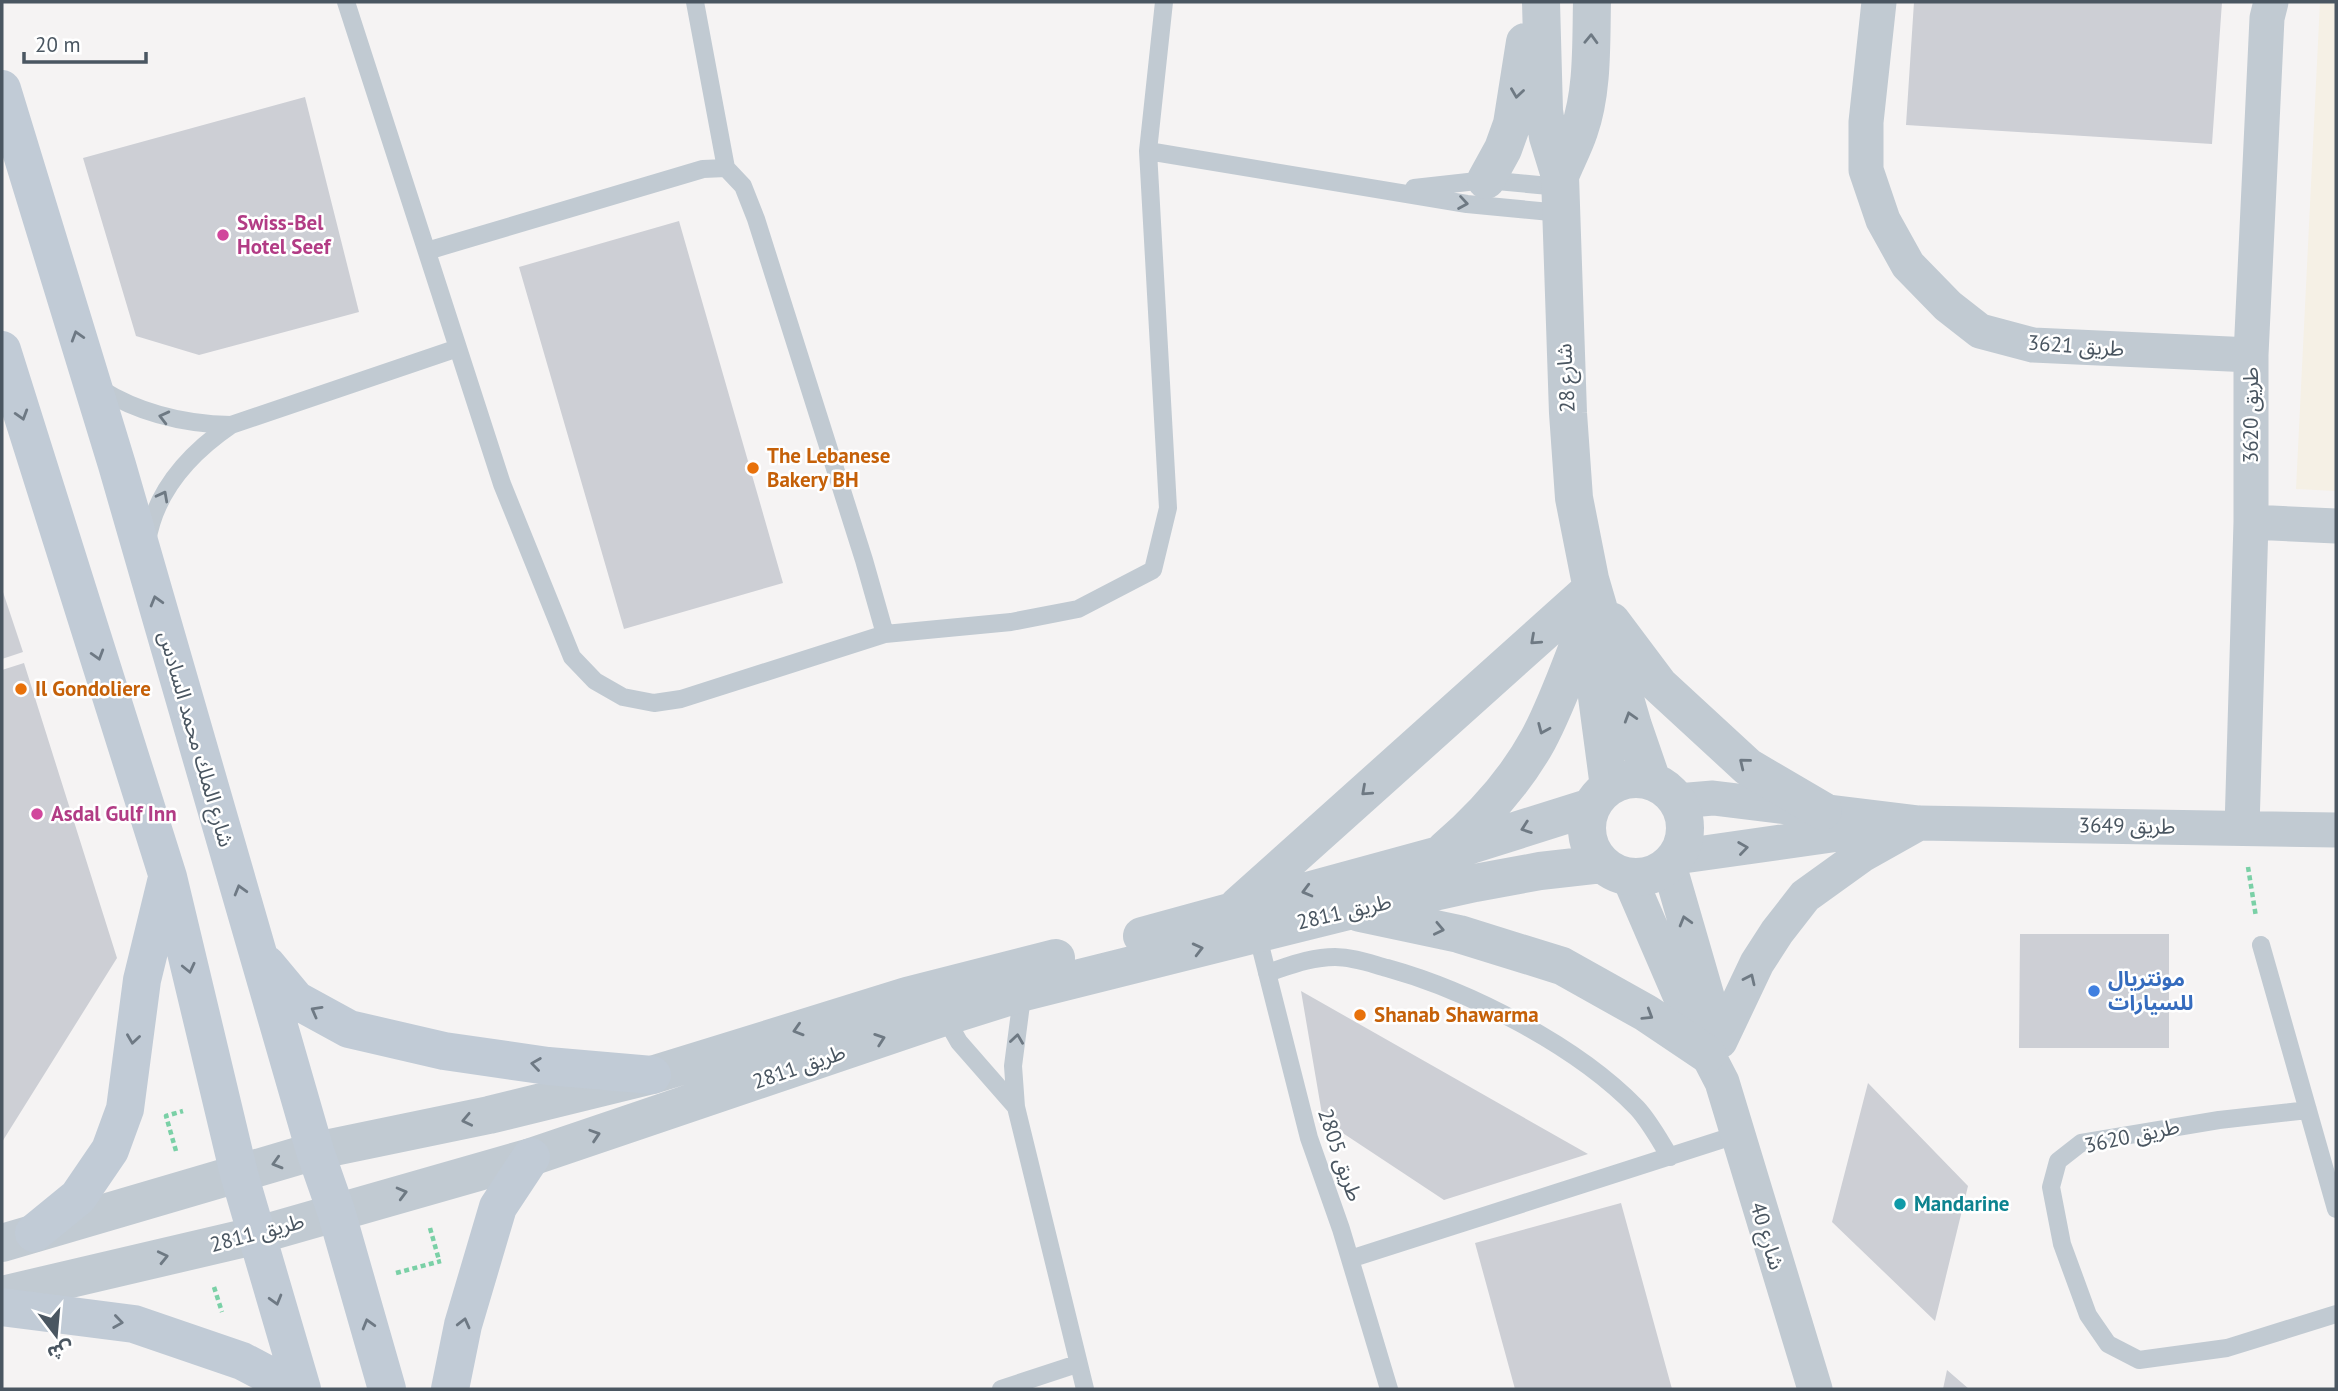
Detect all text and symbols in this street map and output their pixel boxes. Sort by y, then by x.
scale bar [24,21,147,65]
text: 20 m [35,31,81,58]
one-way arrow [1583,34,1598,45]
one-way arrow [1510,87,1525,99]
one-way arrow [1458,195,1469,210]
place label: Swiss-Bel Hotel Seef [237,209,332,260]
marker: Swiss-Bel Hotel Seef [215,227,231,243]
street label: طريق 3621 [2027,329,2125,362]
one-way arrow [71,331,85,343]
street label: شارع 28 [1550,343,1583,413]
street label: طريق 3620 [2237,367,2264,463]
one-way arrow [14,409,29,421]
one-way arrow [158,411,170,425]
place label: The Lebanese Bakery BH [767,442,890,493]
marker: The Lebanese Bakery BH [745,460,761,476]
one-way arrow [155,491,168,503]
one-way arrow [150,595,164,607]
street label: شارع الملك محمد السادس [151,628,240,851]
one-way arrow [1531,632,1544,644]
one-way arrow [90,649,104,661]
place label: Il Gondoliere [35,675,151,702]
marker: Il Gondoliere [13,681,29,697]
one-way arrow [1624,711,1639,723]
one-way arrow [1537,722,1551,734]
one-way arrow [1740,758,1752,771]
one-way arrow [1361,783,1374,796]
place label: Asdal Gulf Inn [51,800,177,827]
marker: Asdal Gulf Inn [29,806,45,822]
street label: طريق 3649 [2079,811,2176,840]
one-way arrow [1520,820,1533,834]
one-way arrow [1737,841,1749,856]
one-way arrow [1302,883,1314,897]
one-way arrow [234,884,249,896]
street label: طريق 2811 [1294,887,1394,936]
one-way arrow [1679,915,1694,927]
one-way arrow [1433,921,1445,936]
one-way arrow [1192,943,1204,957]
one-way arrow [181,961,195,973]
place label: مونتريال للسيارات [2108,965,2193,1016]
one-way arrow [1741,974,1755,986]
marker: مونتريال للسيارات [2086,983,2102,999]
place label: Shanab Shawarma [1374,1001,1539,1028]
one-way arrow [311,1006,323,1019]
marker: Shanab Shawarma [1352,1007,1368,1023]
one-way arrow [1640,1007,1653,1020]
one-way arrow [792,1022,805,1036]
one-way arrow [126,1033,141,1045]
one-way arrow [874,1033,886,1047]
one-way arrow [1009,1033,1024,1045]
street label: طريق 2811 [749,1038,849,1095]
one-way arrow [530,1057,541,1072]
street label: طريق 2805 [1312,1105,1369,1205]
one-way arrow [461,1111,473,1126]
street label: طريق 3620 [2082,1112,2182,1159]
one-way arrow [589,1129,601,1143]
one-way arrow [271,1154,283,1169]
one-way arrow [395,1187,407,1201]
place label: Mandarine [1914,1190,2010,1217]
marker: Mandarine [1892,1196,1908,1212]
street label: شارع 40 [1743,1199,1791,1274]
street label: طريق 2811 [207,1207,307,1258]
one-way arrow [157,1251,169,1265]
one-way arrow [268,1294,283,1306]
north arrow [21,1300,91,1370]
one-way arrow [112,1314,124,1329]
one-way arrow [456,1317,470,1329]
one-way arrow [362,1318,377,1330]
text: ش [45,1336,77,1366]

